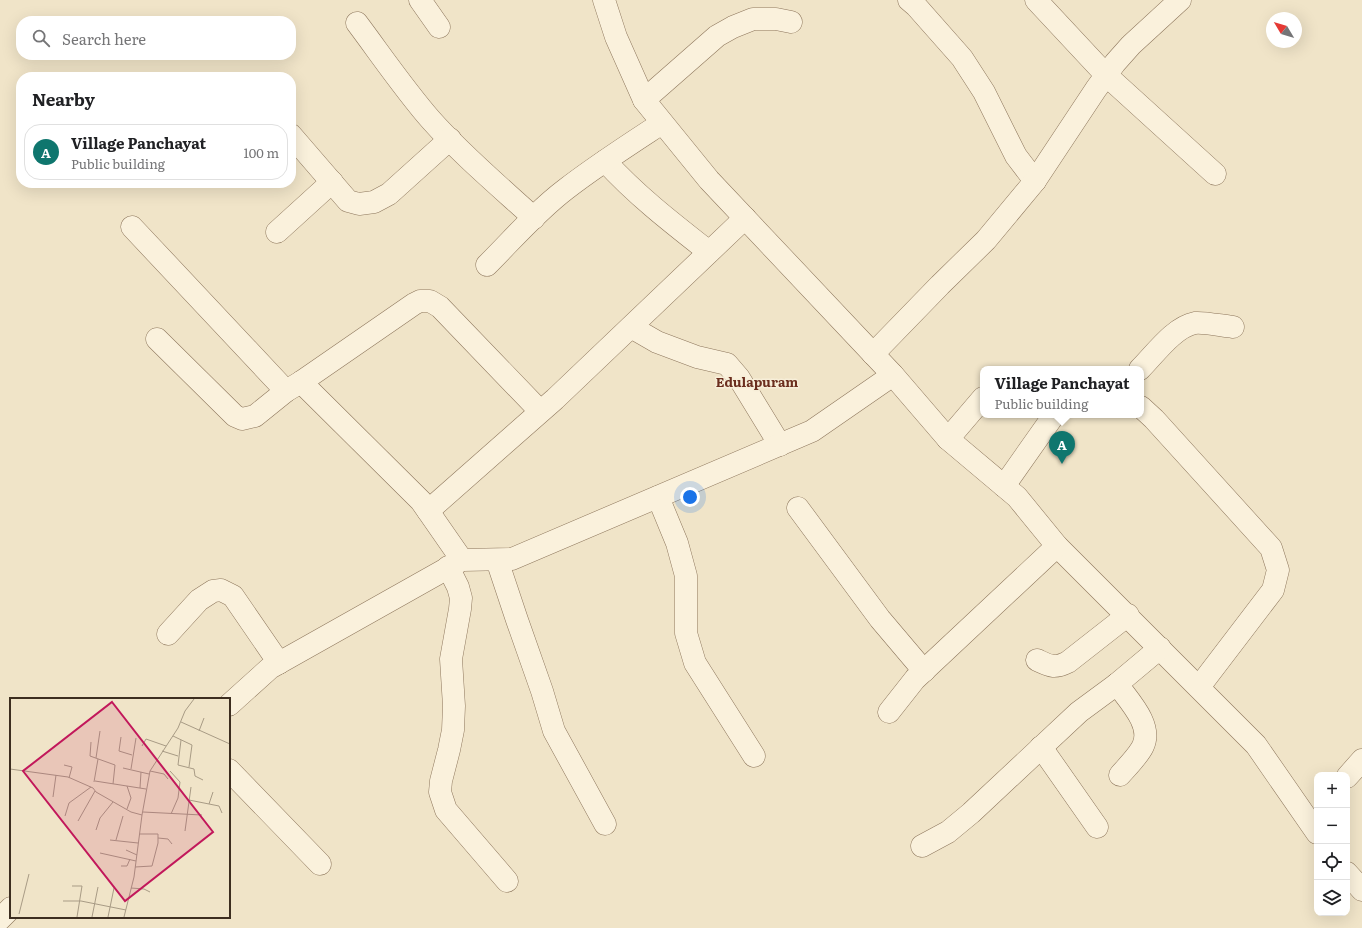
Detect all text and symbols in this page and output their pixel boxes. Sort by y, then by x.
north arrow [1266,12,1302,48]
search box [16,16,296,60]
icon: search [30,27,52,49]
text: Search here [62,27,146,50]
text: Nearby [32,86,95,111]
text: Village Panchayat [71,131,206,154]
text: A [41,143,51,162]
text: 100 m [243,143,279,162]
text: Public building [71,154,165,173]
popup [980,366,1144,418]
text: Village Panchayat [994,371,1130,394]
district label: Edulapuram [716,372,798,391]
text: Public building [994,394,1088,413]
pin: A [1049,431,1075,464]
your location [680,487,700,507]
inset map [10,698,230,918]
map controls [1314,772,1350,916]
button: + [1314,772,1350,808]
button: − [1314,808,1350,844]
button: locate [1314,844,1350,880]
button: layers [1314,880,1350,916]

